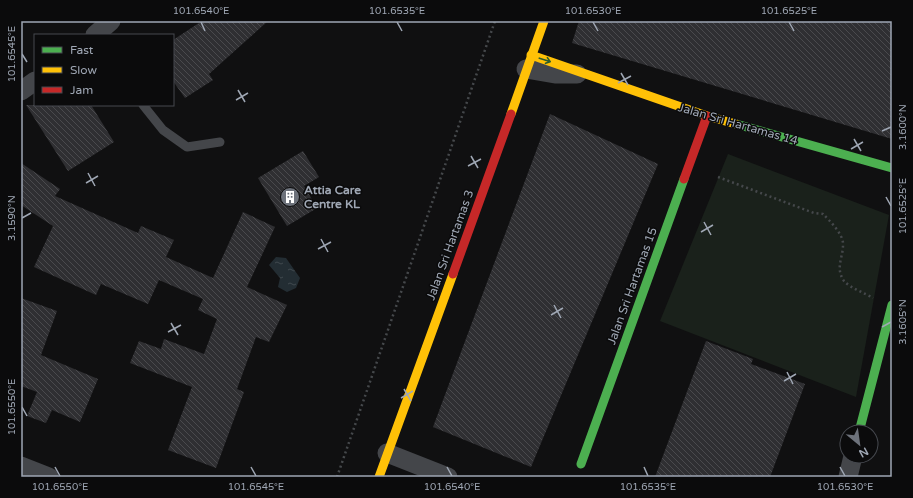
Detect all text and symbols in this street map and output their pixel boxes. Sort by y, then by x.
text: 101.6540°E [173,5,229,17]
text: 101.6535°E [369,5,425,17]
text: 101.6530°E [565,5,621,17]
text: 101.6525°E [761,5,817,17]
text: 101.6545°E [6,26,18,82]
legend [34,34,174,106]
text: Fast [70,43,94,57]
one-way arrow [539,56,551,64]
text: Slow [70,63,97,77]
text: Jam [70,83,93,97]
street label: Jalan Sri Hartamas 14 [677,100,800,148]
text: 3.1600°N [897,104,909,150]
text: 101.6525°E [897,178,909,234]
place label: Attia Care Centre KL [304,183,361,211]
building icon: Attia Care Centre KL [279,186,301,208]
street label: Jalan Sri Hartamas 3 [424,188,476,302]
text: 3.1590°N [6,195,18,241]
street label: Jalan Sri Hartamas 15 [604,225,660,347]
text: 3.1605°N [897,299,909,345]
text: 101.6550°E [6,379,18,435]
north arrow [839,424,879,464]
text: N [857,444,871,460]
text: 101.6550°E [32,481,88,493]
text: 101.6545°E [228,481,284,493]
text: 101.6540°E [424,481,480,493]
text: 101.6535°E [620,481,676,493]
text: 101.6530°E [817,481,873,493]

